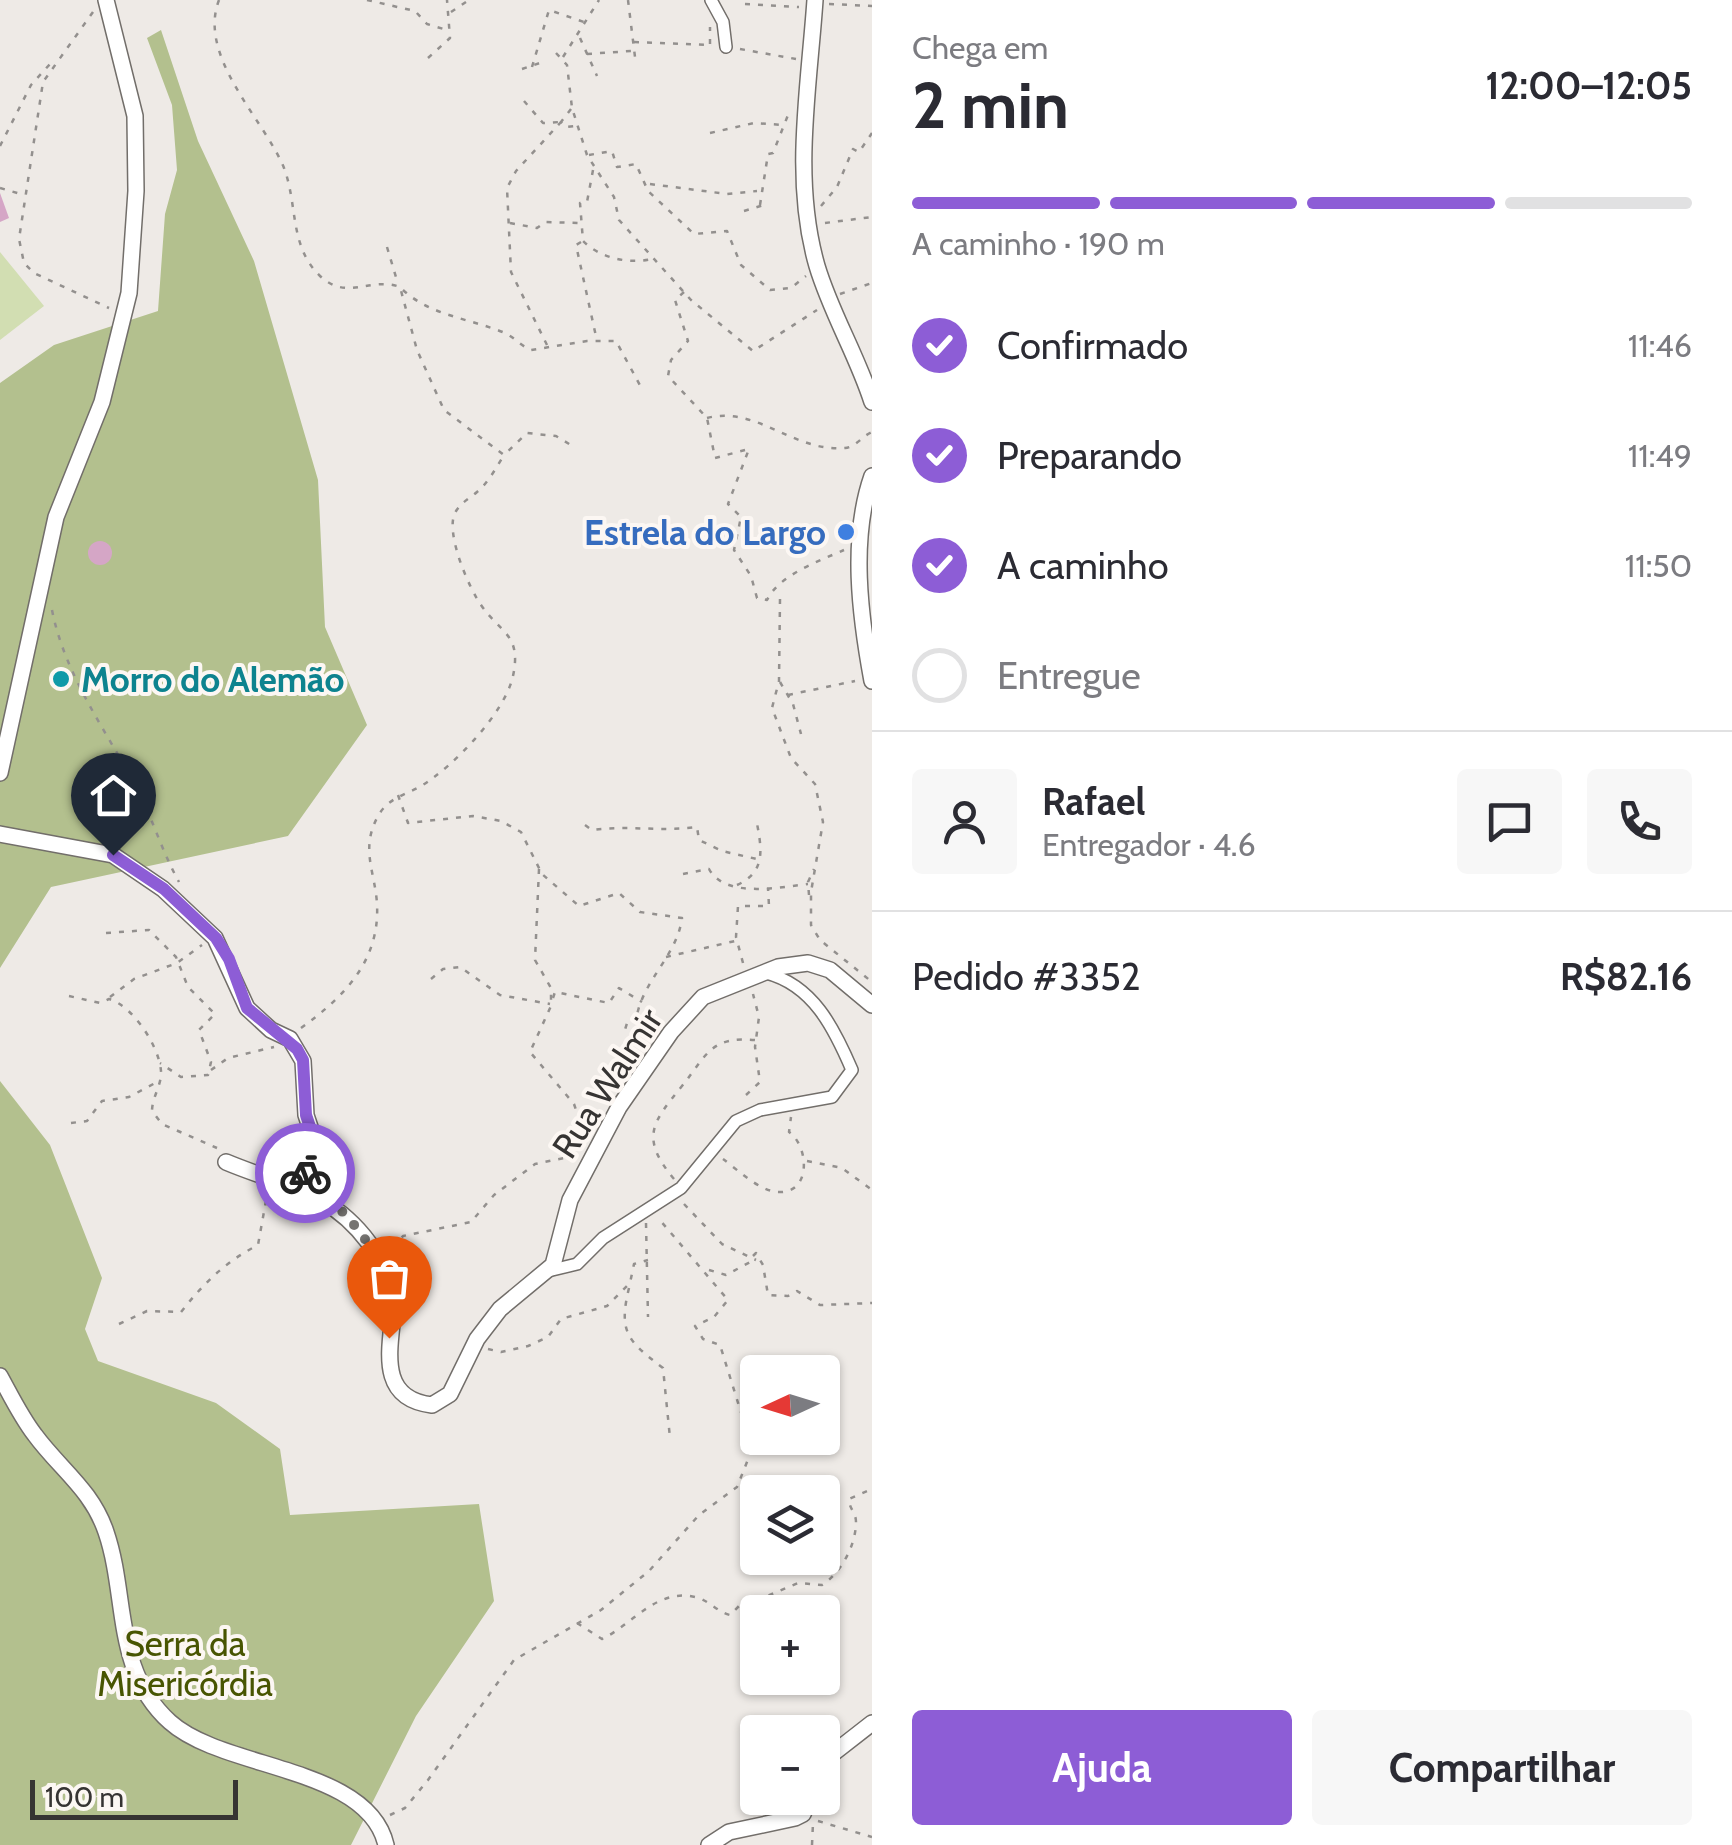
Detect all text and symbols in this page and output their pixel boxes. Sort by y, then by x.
text: Chega em [912,28,1048,67]
text: 12:00–12:05 [1485,62,1692,109]
text: 2 min [912,65,1069,144]
text: A caminho · 190 m [912,224,1165,263]
icon: check [912,318,967,373]
text: Confirmado [997,322,1188,369]
text: 11:46 [1628,326,1692,365]
icon: check [912,428,967,483]
text: Preparando [997,432,1182,479]
text: 11:49 [1628,436,1692,475]
place label: Estrela do Largo [584,511,826,554]
marker: Estrela do Largo [835,521,857,543]
icon: check [912,538,967,593]
text: A caminho [997,542,1169,589]
text: 11:50 [1625,546,1692,585]
text: Entregue [997,652,1141,699]
place label: Morro do Alemão [81,658,344,701]
marker: Morro do Alemão [50,668,72,690]
pin [71,753,156,856]
icon: home [86,768,141,823]
button: person [912,769,1017,874]
button: chat [1457,769,1562,874]
button: phone [1587,769,1692,874]
text: Rafael [1042,778,1146,825]
text: Entregador · 4.6 [1042,825,1256,864]
text: Pedido #3352 [912,953,1141,1000]
text: R$82.16 [1560,953,1692,1000]
street label: Rua Walmir [543,1000,671,1166]
courier [255,1123,355,1223]
icon: bike [278,1146,333,1201]
pin [347,1236,432,1339]
icon: bag [362,1251,417,1306]
north arrow [740,1355,840,1455]
map controls [740,1355,840,1815]
button: layers [740,1475,840,1575]
button: + [740,1595,840,1695]
park label: Serra da Misericórdia [97,1622,273,1705]
button: Ajuda [912,1710,1292,1825]
button: Compartilhar [1312,1710,1692,1825]
button: − [740,1715,840,1815]
scale bar [30,1775,238,1820]
text: 100 m [45,1780,124,1814]

